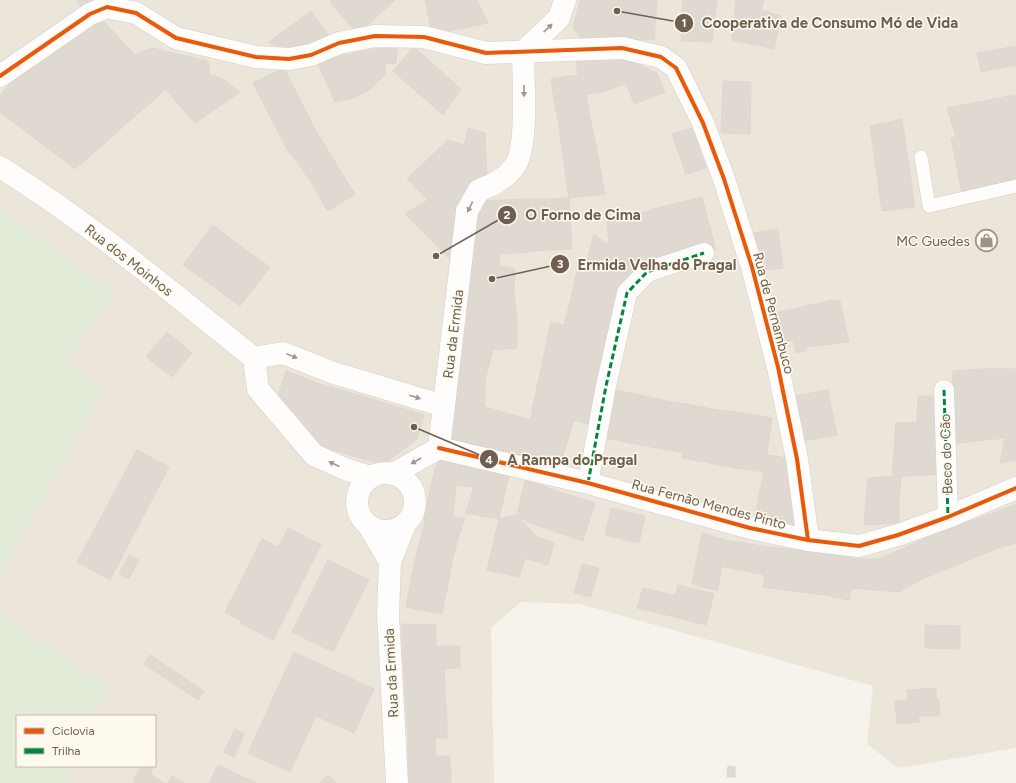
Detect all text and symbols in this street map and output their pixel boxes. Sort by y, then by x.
callout: Cooperativa de Consumo Mó de Vida [674,9,966,36]
text: Cooperativa de Consumo Mó de Vida [702,14,958,32]
text: 1 [681,16,687,30]
one-way arrow [543,24,553,33]
one-way arrow [520,85,527,97]
one-way arrow [467,201,473,212]
callout: O Forno de Cima [497,201,649,228]
text: O Forno de Cima [525,206,641,224]
text: 2 [504,208,511,222]
street label: Rua dos Moinhos [81,221,176,300]
shop icon: MC Guedes [973,228,999,254]
place label: MC Guedes [896,233,970,250]
street label: Rua de Pernambuco [749,250,798,376]
callout: Ermida Velha do Pragal [550,251,745,278]
text: Ermida Velha do Pragal [578,256,736,274]
text: 3 [557,257,564,271]
street label: Rua da Ermida [440,289,467,380]
one-way arrow [286,354,298,360]
one-way arrow [409,394,421,400]
street label: Beco do Cão [937,413,956,494]
callout: A Rampa do Pragal [479,446,645,473]
text: A Rampa do Pragal [507,451,637,469]
text: 4 [485,453,493,467]
one-way arrow [410,457,422,464]
one-way arrow [328,461,339,467]
street label: Rua Fernão Mendes Pinto [630,476,788,533]
street label: Rua da Ermida [381,628,402,718]
legend [16,715,156,767]
text: Ciclovia [52,724,95,738]
text: Trilha [52,744,80,758]

